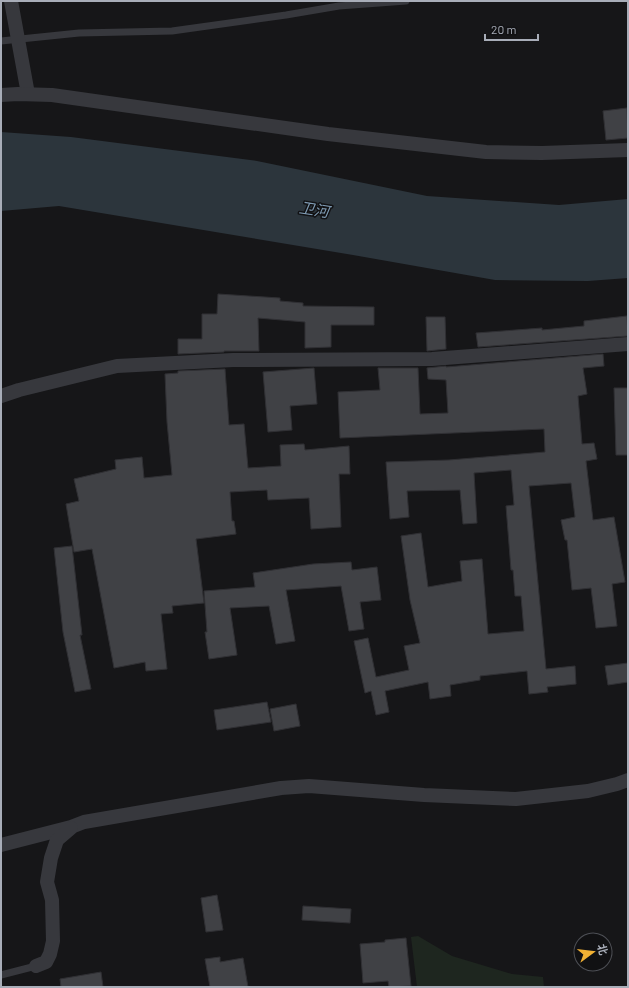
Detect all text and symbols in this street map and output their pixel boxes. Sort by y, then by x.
scale bar [485,16,538,42]
text: 20 m [491,22,517,36]
water label: 卫河 [298,198,333,221]
north arrow [573,932,613,972]
text: 北 [595,942,611,956]

